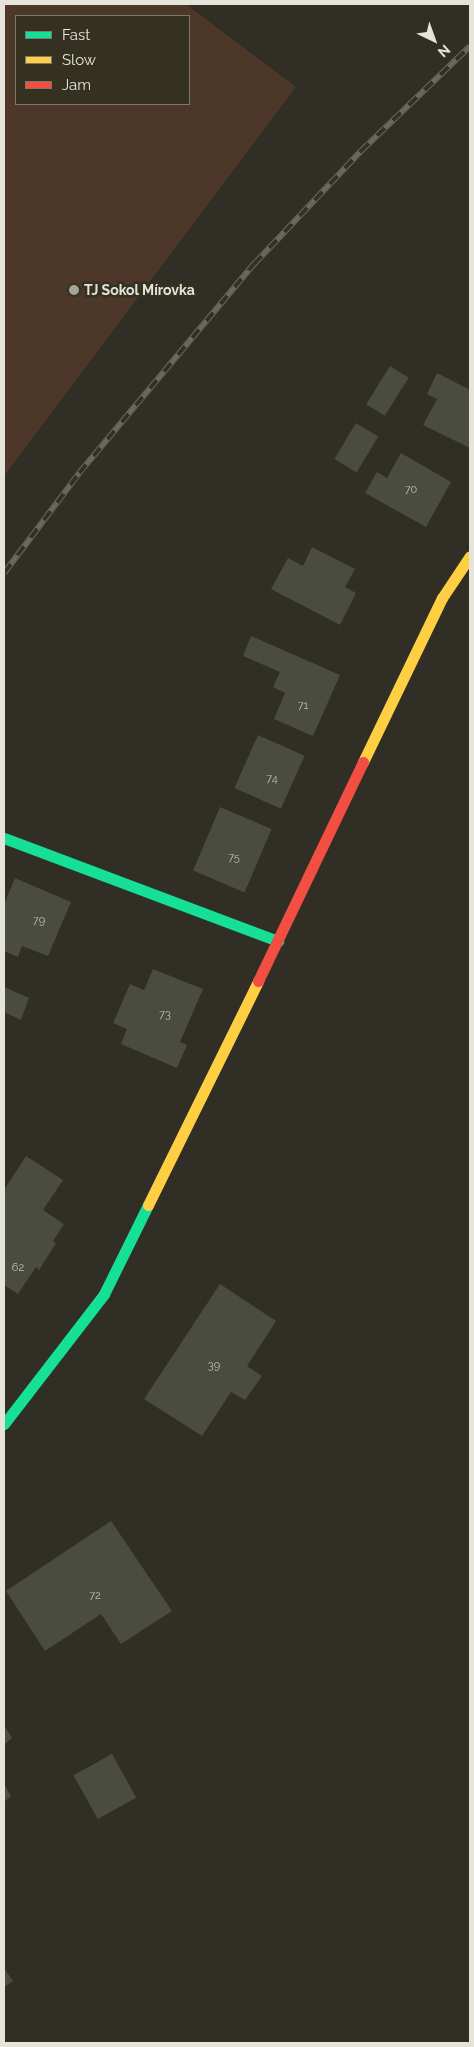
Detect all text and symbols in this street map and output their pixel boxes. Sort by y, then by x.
legend [15,15,190,105]
north arrow [409,15,459,65]
text: Fast [62,26,90,44]
text: N [435,42,453,61]
text: Slow [62,51,96,69]
text: Jam [62,76,91,94]
place label: TJ Sokol Mírovka [84,282,195,298]
marker: TJ Sokol Mírovka [68,284,80,296]
house number: 70 [405,483,417,497]
house number: 71 [298,699,308,713]
house number: 74 [266,772,278,786]
house number: 75 [228,851,240,865]
house number: 79 [33,914,45,928]
house number: 73 [159,1008,171,1022]
house number: 62 [12,1261,24,1275]
house number: 39 [208,1359,220,1373]
house number: 72 [89,1589,101,1603]

